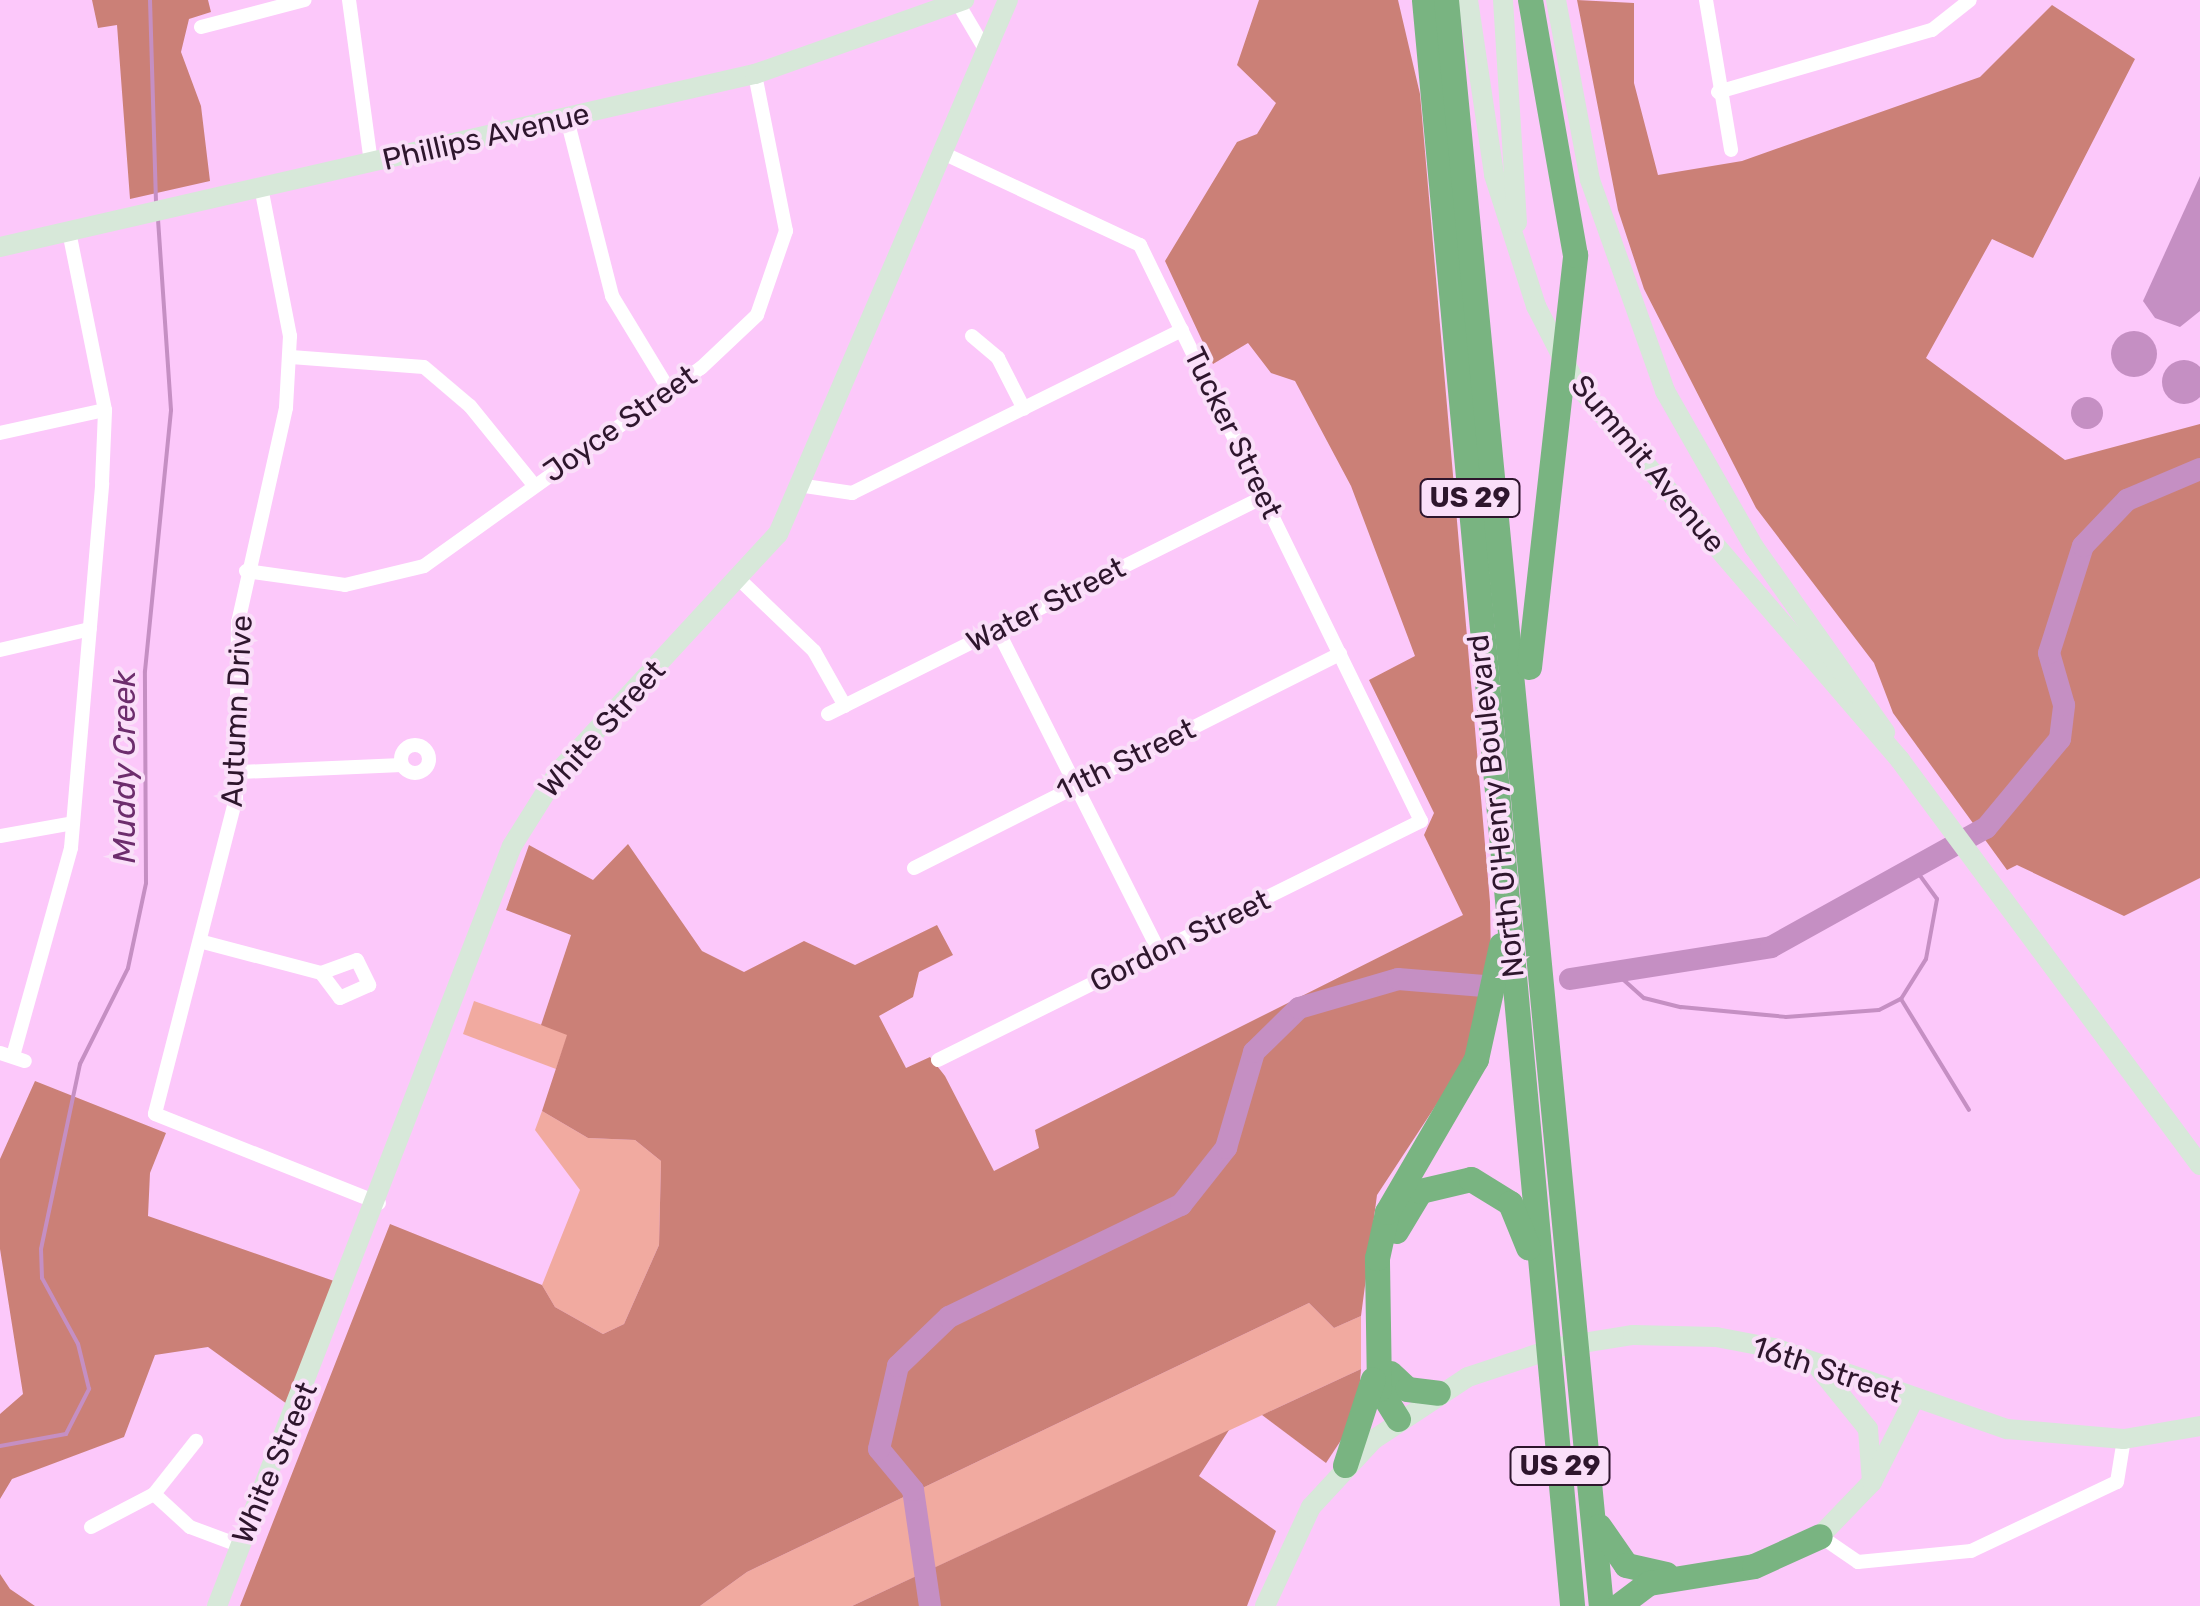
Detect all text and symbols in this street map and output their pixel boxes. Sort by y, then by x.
street label: Phillips Avenue [379,96,593,178]
street label: Tucker Street [1176,341,1290,525]
street label: Joyce Street [536,358,704,490]
street label: Summit Avenue [1563,368,1733,560]
road number: US 29 [1418,475,1522,521]
street label: Water Street [960,550,1132,660]
street label: Autumn Drive [214,614,260,808]
street label: North O'Henry Boulevard [1460,632,1532,980]
street label: White Street [531,653,673,805]
water label: Muddy Creek [105,670,143,864]
street label: 11th Street [1051,711,1201,809]
street label: Gordon Street [1084,882,1276,1000]
street label: 16th Street [1748,1329,1906,1411]
street label: White Street [225,1377,325,1549]
road number: US 29 [1508,1443,1612,1489]

